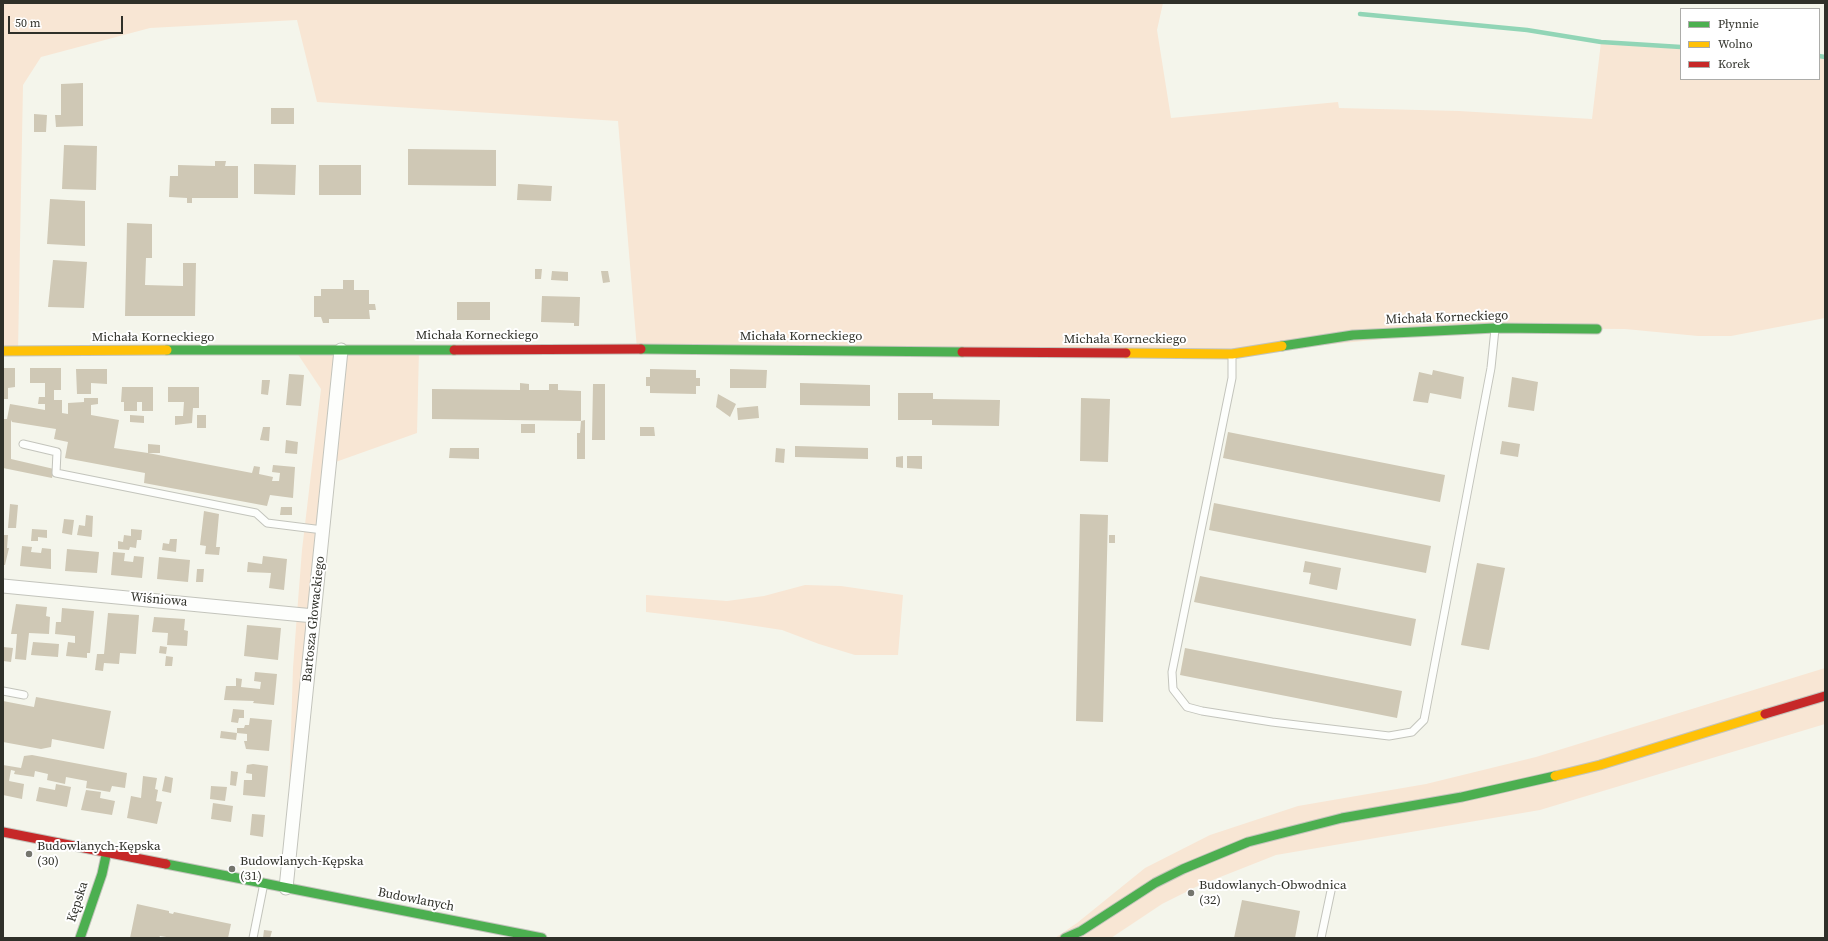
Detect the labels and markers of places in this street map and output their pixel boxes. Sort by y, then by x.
place label: Budowlanych-Kępska (30) [37,839,161,870]
marker: Budowlanych-Kępska (30) [24,849,34,859]
place label: Budowlanych-Kępska (31) [240,854,364,885]
marker: Budowlanych-Kępska (31) [227,864,237,874]
place label: Budowlanych-Obwodnica (32) [1199,878,1347,909]
marker: Budowlanych-Obwodnica (32) [1186,888,1196,898]

